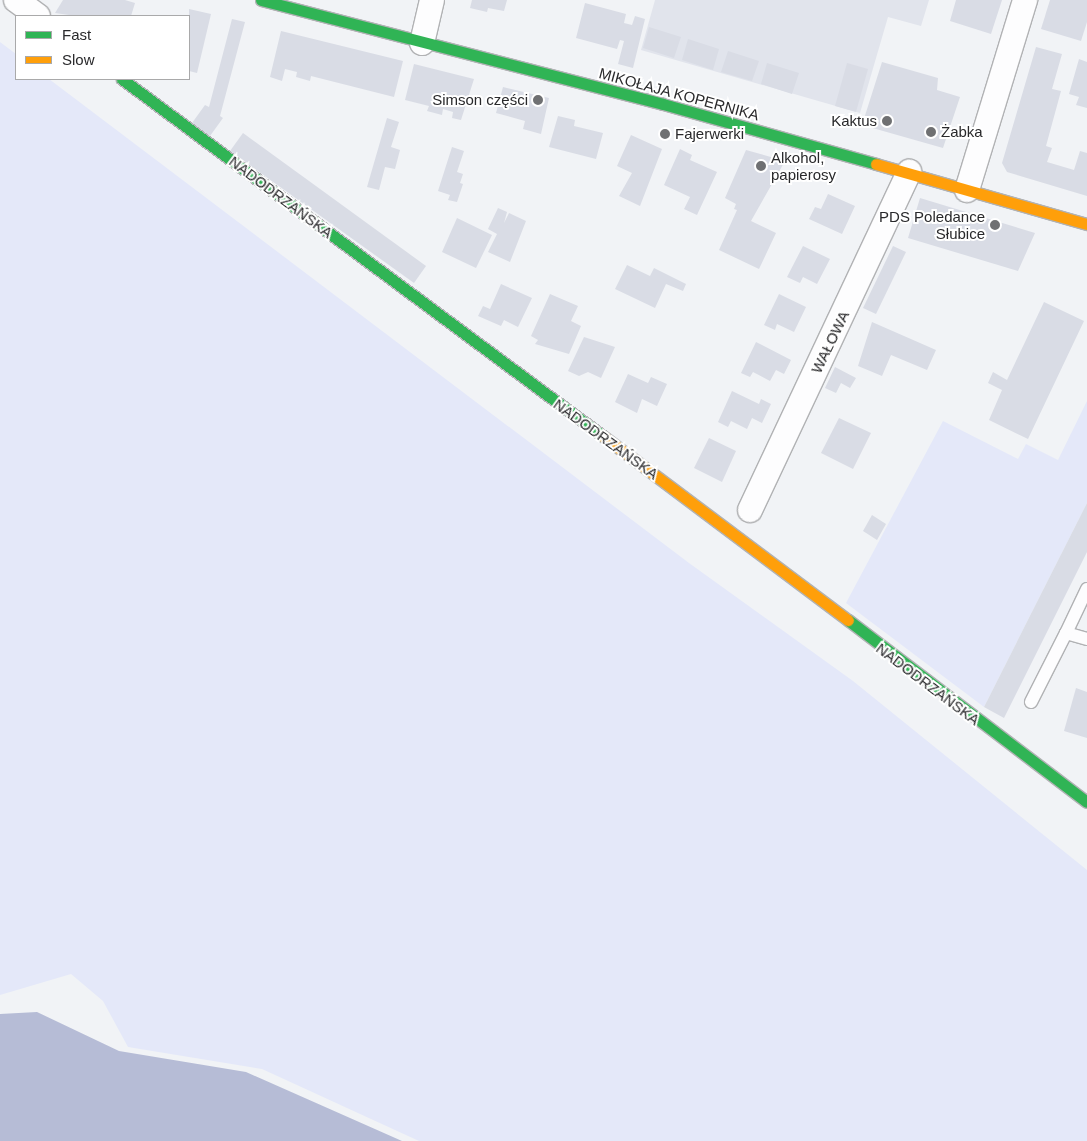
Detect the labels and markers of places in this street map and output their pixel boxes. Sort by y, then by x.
place label: Simson części [432,91,528,109]
marker: Simson części [532,94,544,106]
place label: Kaktus [831,112,877,130]
marker: Kaktus [881,115,893,127]
place label: Żabka [941,123,983,141]
place label: Fajerwerki [675,125,744,143]
marker: Żabka [925,126,937,138]
marker: Fajerwerki [659,128,671,140]
place label: Alkohol, papierosy [771,148,836,183]
marker: Alkohol, papierosy [755,160,767,172]
place label: PDS Poledance Słubice [879,207,985,242]
marker: PDS Poledance Słubice [989,219,1001,231]

